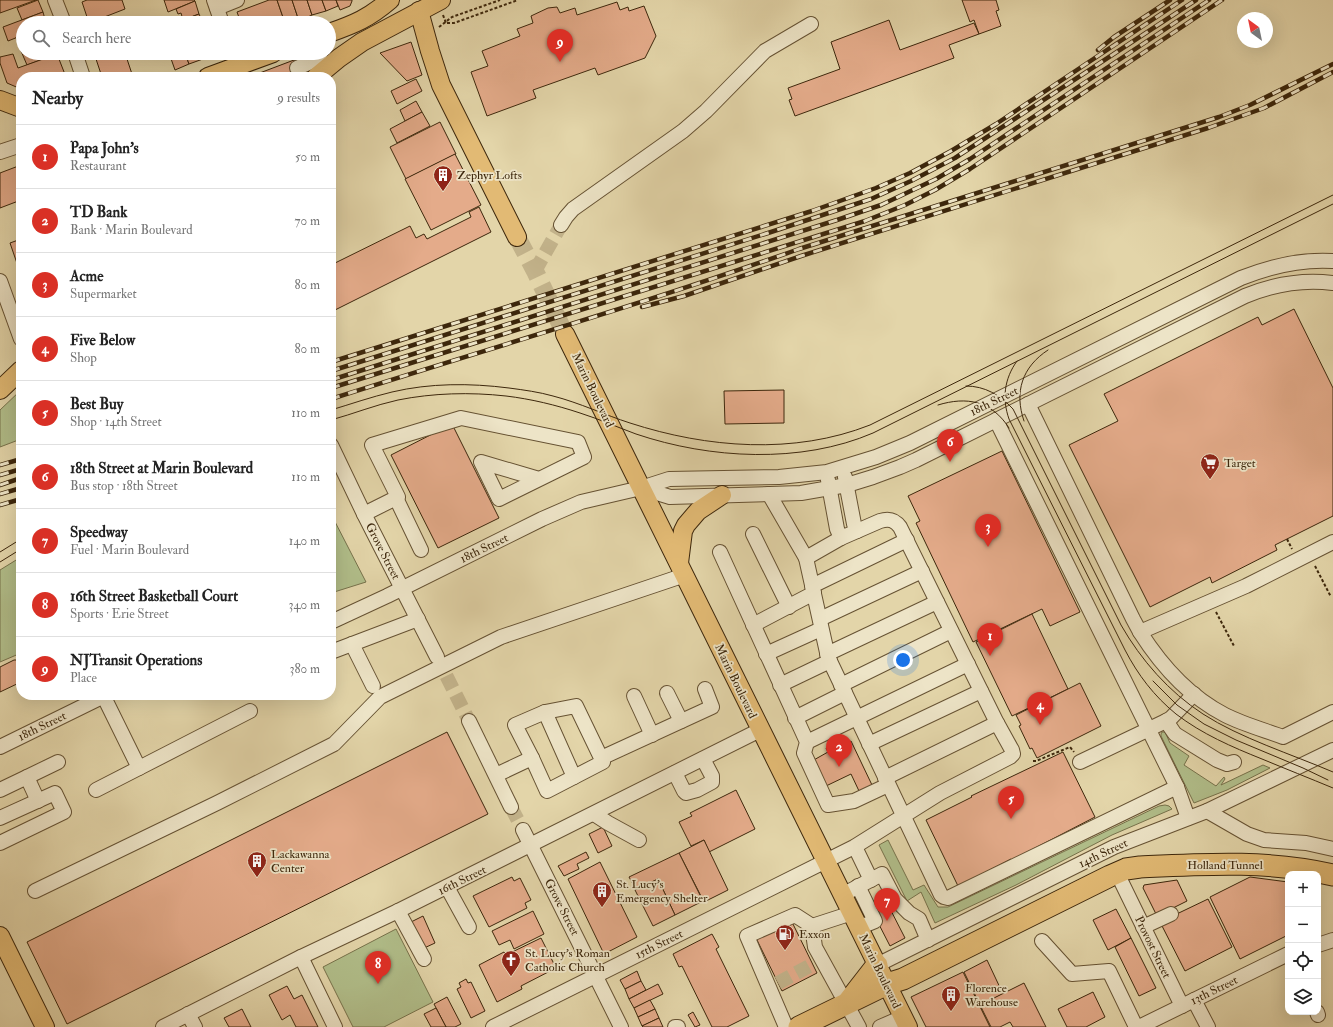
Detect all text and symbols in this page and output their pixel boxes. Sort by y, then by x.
north arrow [1237,12,1273,48]
search box [16,16,336,60]
icon: search [30,27,52,49]
text: Search here [62,29,131,48]
pin: 9 [547,29,573,62]
text: Nearby [32,88,83,109]
text: 9 results [277,90,320,106]
text: Papa John's [70,139,139,158]
text: 1 [43,149,47,165]
text: 50 m [295,149,320,165]
text: Restaurant [70,158,126,174]
building icon: Zephyr Lofts [432,164,454,192]
place label: Zephyr Lofts [457,168,522,183]
text: TD Bank [70,203,127,222]
text: 2 [42,213,48,229]
text: 70 m [295,213,320,229]
text: Bank · Marin Boulevard [70,222,193,238]
text: Acme [70,267,103,286]
text: 3 [43,277,48,293]
text: 80 m [294,277,320,293]
text: Supermarket [70,286,137,302]
text: Five Below [70,331,135,350]
text: 4 [41,341,49,357]
text: 80 m [294,341,320,357]
text: Shop [70,350,97,366]
street label: Marin Boulevard [568,350,617,430]
street label: 18th Street [968,383,1021,419]
text: Best Buy [70,395,123,414]
text: 5 [42,405,48,421]
text: 110 m [291,405,320,421]
text: Shop · 14th Street [70,414,162,430]
pin: 6 [937,429,963,462]
supermarket icon: Target [1199,452,1221,480]
place label: Target [1224,456,1256,471]
text: 18th Street at Marin Boulevard [70,459,253,478]
text: 6 [42,469,48,485]
text: 110 m [291,469,320,485]
text: Bus stop · 18th Street [70,478,178,494]
pin: 3 [975,514,1001,547]
street label: Grove Street [362,520,403,582]
text: Speedway [70,523,128,542]
street label: 18th Street [458,530,511,566]
text: 7 [42,533,48,549]
text: 140 m [289,533,320,549]
text: Fuel · Marin Boulevard [70,542,189,558]
text: 16th Street Basketball Court [70,587,238,606]
text: 8 [42,597,48,613]
text: 340 m [289,597,320,613]
text: Sports · Erie Street [70,606,169,622]
pin: 1 [977,623,1003,656]
street label: Marin Boulevard [711,641,760,721]
your location [893,650,913,670]
text: NJTransit Operations [70,651,202,670]
text: 9 [42,661,48,677]
text: 380 m [289,661,320,677]
text: Place [70,670,97,686]
pin: 4 [1027,692,1053,725]
street label: 18th Street [16,708,69,744]
pin: 2 [826,734,852,767]
pin: 5 [998,786,1024,819]
street label: 14th Street [1076,836,1130,871]
place label: Lackawanna Center [271,847,331,876]
building icon: Lackawanna Center [246,850,268,878]
street label: Holland Tunnel [1187,858,1263,873]
street label: 16th Street [436,862,489,899]
map controls [1285,871,1321,1015]
button: + [1285,871,1321,907]
street label: Grove Street [541,876,582,938]
place label: St. Lucy's Emergency Shelter [616,877,708,906]
building icon: St. Lucy's Emergency Shelter [591,880,613,908]
pin: 7 [874,888,900,921]
button: − [1285,907,1321,943]
street label: Provost Street [1131,914,1174,981]
fuel station icon: Exxon [774,923,796,951]
street label: 15th Street [633,926,686,962]
place label: Exxon [799,927,830,942]
street label: Marin Boulevard [855,931,904,1011]
button: locate [1285,943,1321,979]
place label: St. Lucy's Roman Catholic Church [525,946,610,975]
church icon: St. Lucy's Roman Catholic Church [500,949,522,977]
pin: 8 [365,951,391,984]
street label: 13th Street [1188,973,1240,1008]
button: layers [1285,979,1321,1015]
place label: Florence Warehouse [964,981,1018,1010]
building icon: Florence Warehouse [940,984,962,1012]

